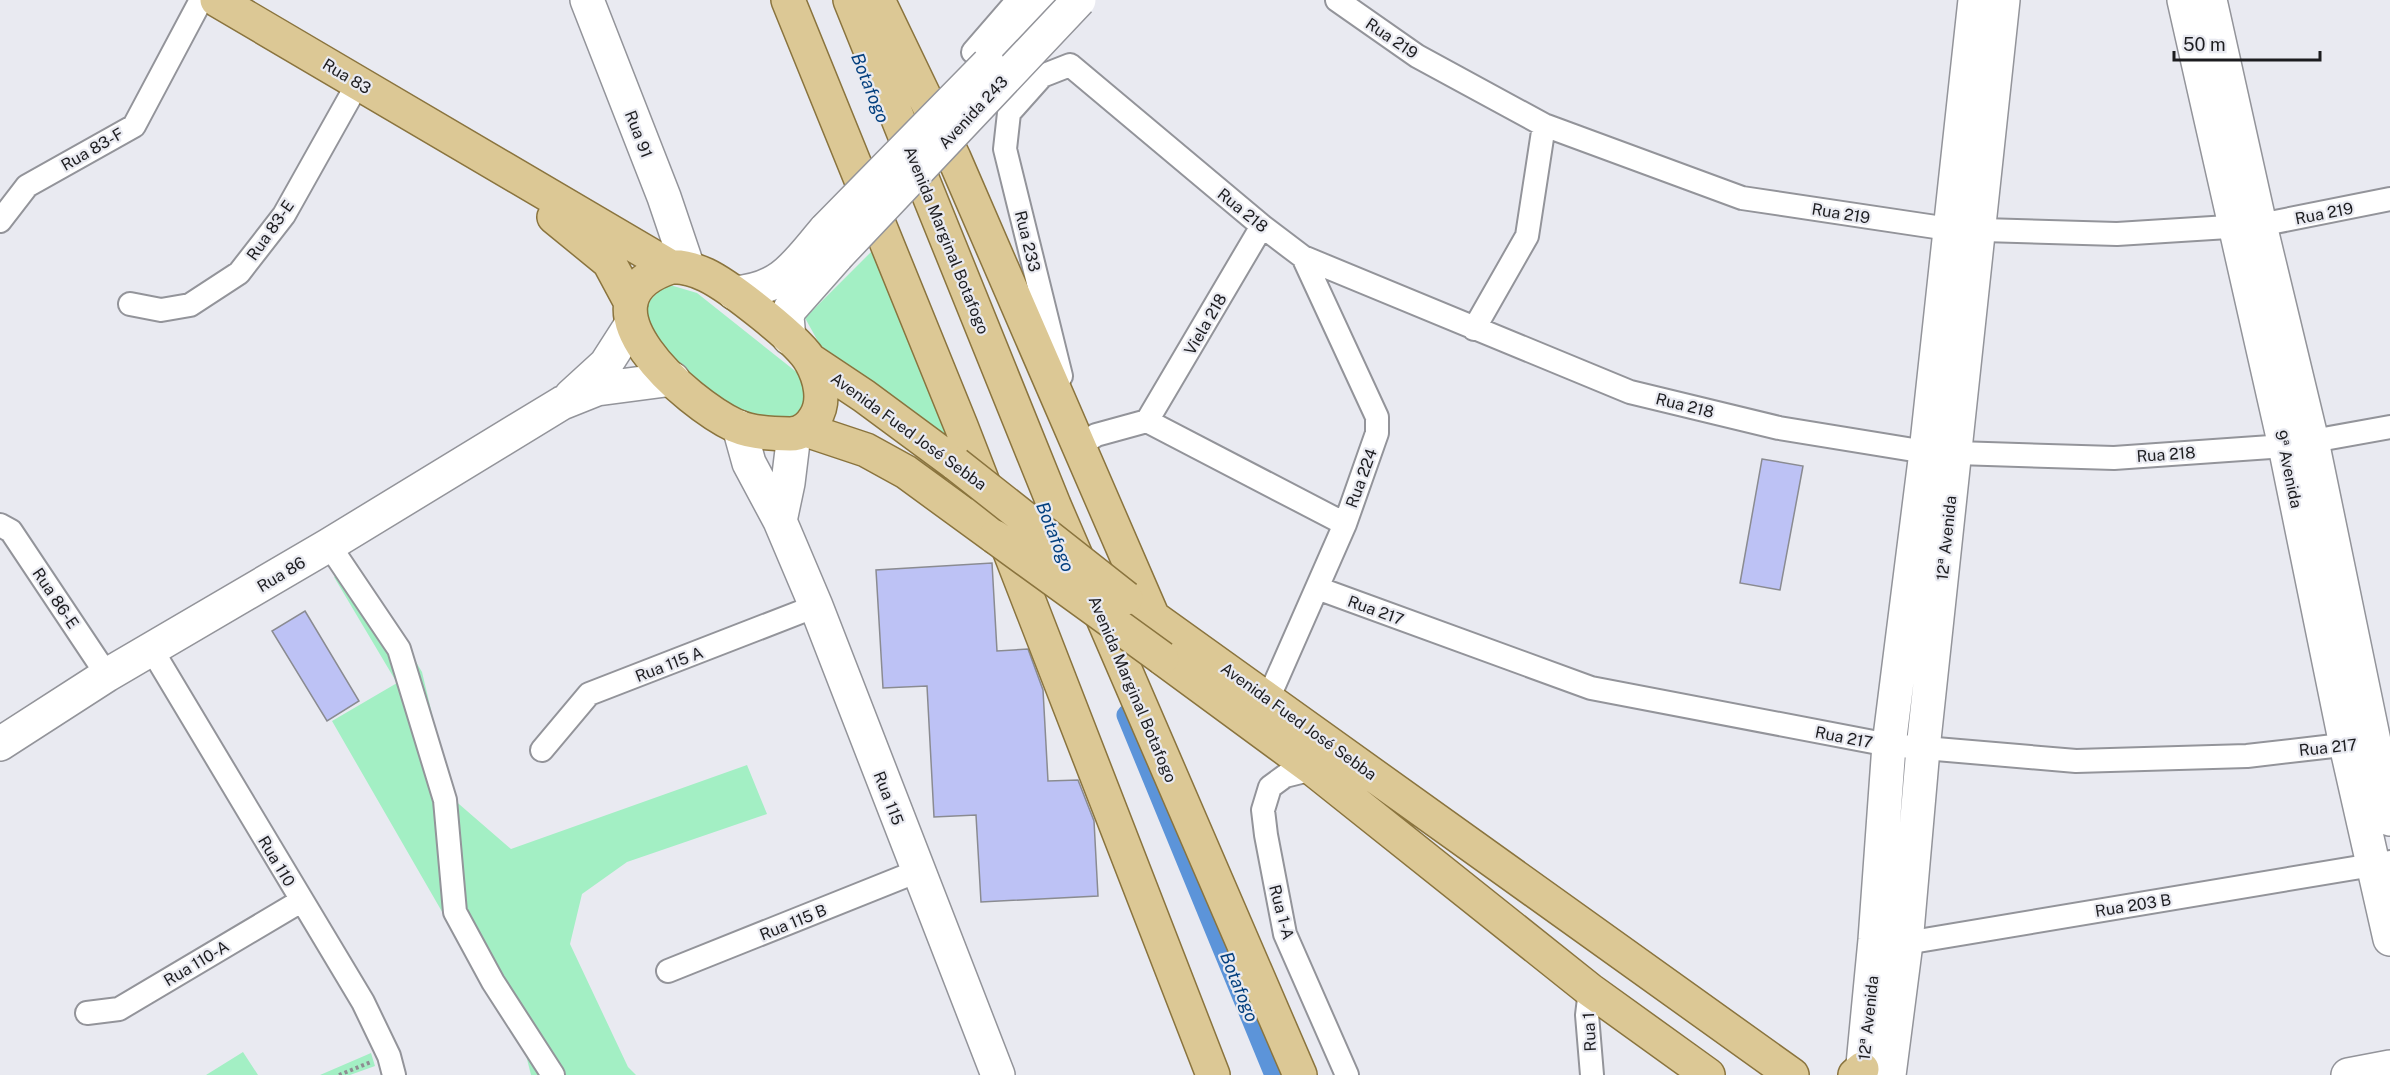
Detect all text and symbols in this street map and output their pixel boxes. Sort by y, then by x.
street label: Rua 219 [1362,14,1421,63]
scale bar [2174,24,2320,62]
text: 50 m [2183,34,2226,55]
water label: Botafogo [847,50,894,126]
street label: Rua 83 [319,55,374,98]
street label: Avenida 243 [935,72,1012,153]
street label: Rua 91 [621,108,656,161]
street label: Rua 83-F [58,124,127,175]
street label: Avenida Marginal Botafogo [900,144,993,337]
street label: Rua 218 [1214,184,1272,236]
street label: Rua 83-E [243,197,298,264]
street label: Rua 219 [2293,199,2355,228]
street label: Rua 219 [1810,200,1871,227]
street label: Rua 233 [1011,209,1044,274]
street label: Viela 218 [1180,290,1231,358]
street label: Avenida Fued José Sebba [827,369,990,494]
street label: Rua 218 [1654,389,1716,422]
street label: 9ª Avenida [2271,428,2306,510]
street label: Rua 218 [2136,443,2196,466]
street label: Rua 224 [1342,446,1381,510]
street label: 12ª Avenida [1933,495,1960,582]
water label: Botafogo [1032,499,1079,575]
street label: Rua 86 [254,553,309,596]
street label: Rua 86-E [28,564,83,632]
street label: Rua 217 [1345,592,1407,629]
street label: Avenida Marginal Botafogo [1085,593,1181,785]
street label: Rua 115 A [633,643,706,686]
street label: Avenida Fued José Sebba [1217,659,1380,784]
street label: Rua 217 [1813,723,1874,752]
street label: Rua 217 [2298,735,2358,760]
street label: Rua 115 [870,769,907,828]
street label: Rua 110 [254,833,299,890]
street label: Rua 1-A [1265,883,1298,942]
street label: Rua 203 B [2094,890,2172,921]
street label: Rua 115 B [757,900,829,944]
street label: Rua 110-A [160,937,232,990]
water label: Botafogo [1216,949,1263,1025]
street label: 12ª Avenida [1855,975,1882,1062]
street label: Rua 1 [1579,1012,1600,1052]

